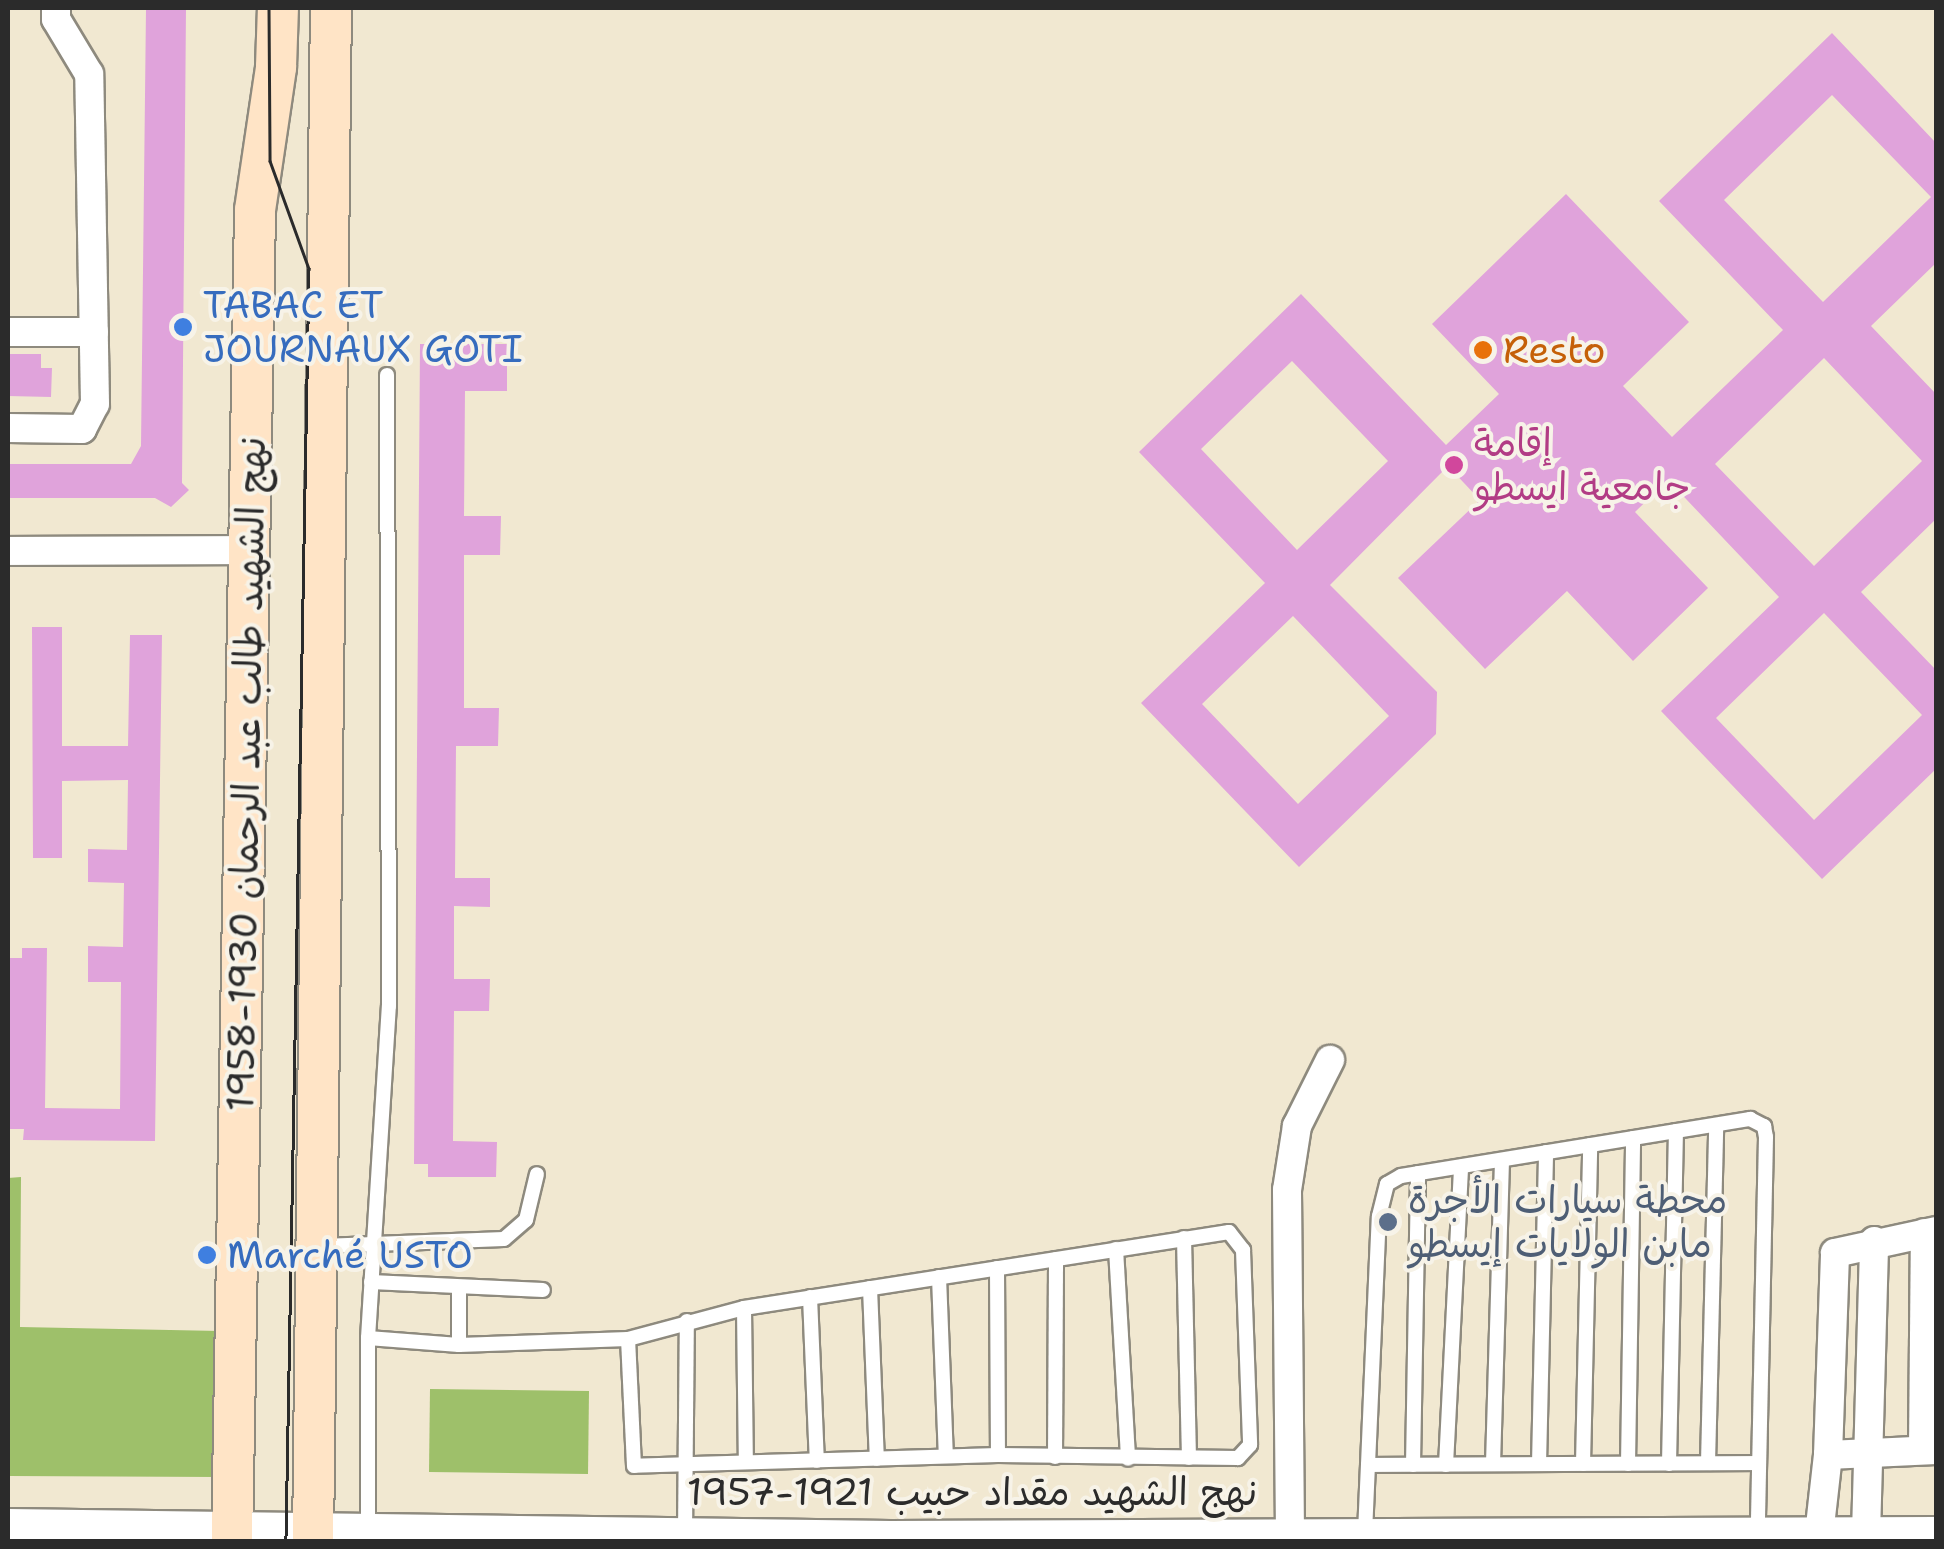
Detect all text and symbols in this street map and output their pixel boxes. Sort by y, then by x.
place label: TABAC ET JOURNAUX GOTI [203,282,523,372]
marker: TABAC ET JOURNAUX GOTI [172,316,194,338]
place label: Resto [1503,327,1606,373]
marker: Resto [1472,339,1494,361]
place label: إقامة جامعية ايسطو [1474,420,1691,509]
street label: نهج الشهيد طالب عبد الرحمان 1930-1958 [217,436,275,1112]
marker: إقامة جامعية ايسطو [1443,454,1465,476]
place label: محطة سيارات الأجرة مابن الولايات إيسطو [1408,1177,1727,1266]
marker: محطة سيارات الأجرة مابن الولايات إيسطو [1377,1211,1399,1233]
place label: Marché USTO [227,1232,473,1278]
marker: Marché USTO [196,1244,218,1266]
street label: نهج الشهيد مقداد حبيب 1921-1957 [687,1469,1257,1515]

